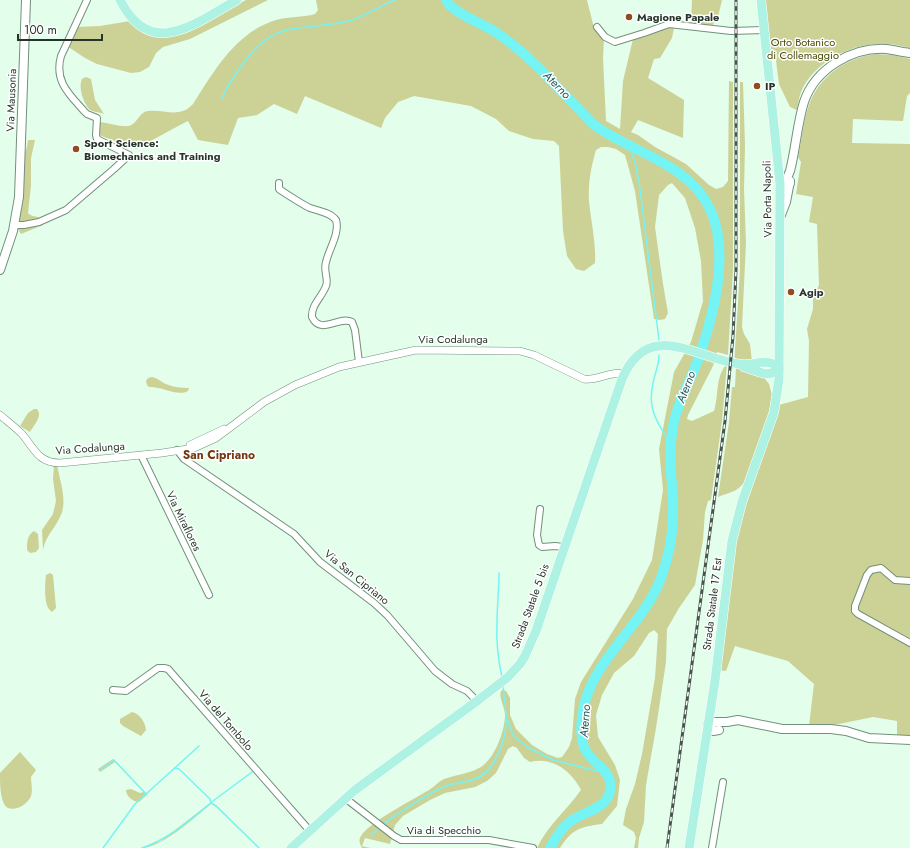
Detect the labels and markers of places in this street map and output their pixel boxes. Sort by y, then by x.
place label: Magione Papale [637,9,719,25]
marker: Magione Papale [624,12,634,22]
place label: IP [765,78,776,94]
marker: IP [752,81,762,91]
place label: Sport Science: Biomechanics and Training [84,135,221,164]
marker: Sport Science: Biomechanics and Training [71,144,81,154]
place label: Agip [798,284,824,300]
marker: Agip [786,287,796,297]

